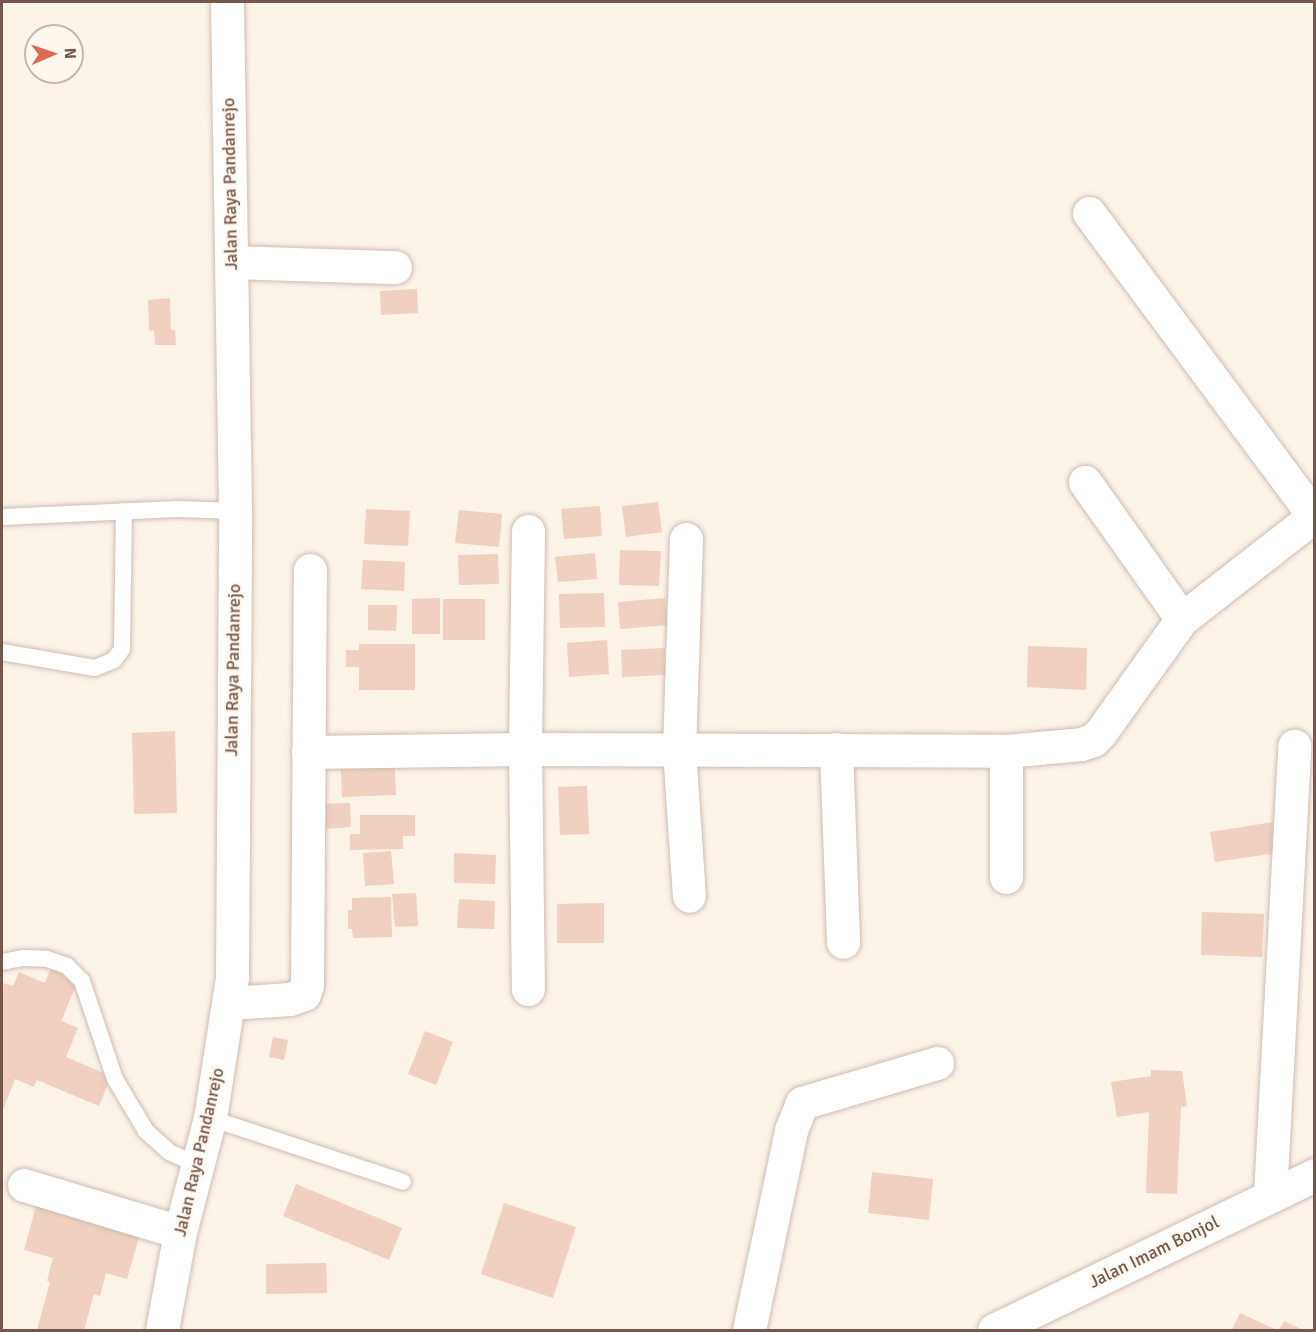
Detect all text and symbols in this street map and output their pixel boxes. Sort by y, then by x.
north arrow [24,24,84,84]
text: N [60,48,80,59]
street label: Jalan Raya Pandanrejo [218,97,242,271]
street label: Jalan Raya Pandanrejo [221,583,245,757]
street label: Jalan Raya Pandanrejo [169,1065,229,1239]
street label: Jalan Imam Bonjol [1086,1211,1222,1293]

